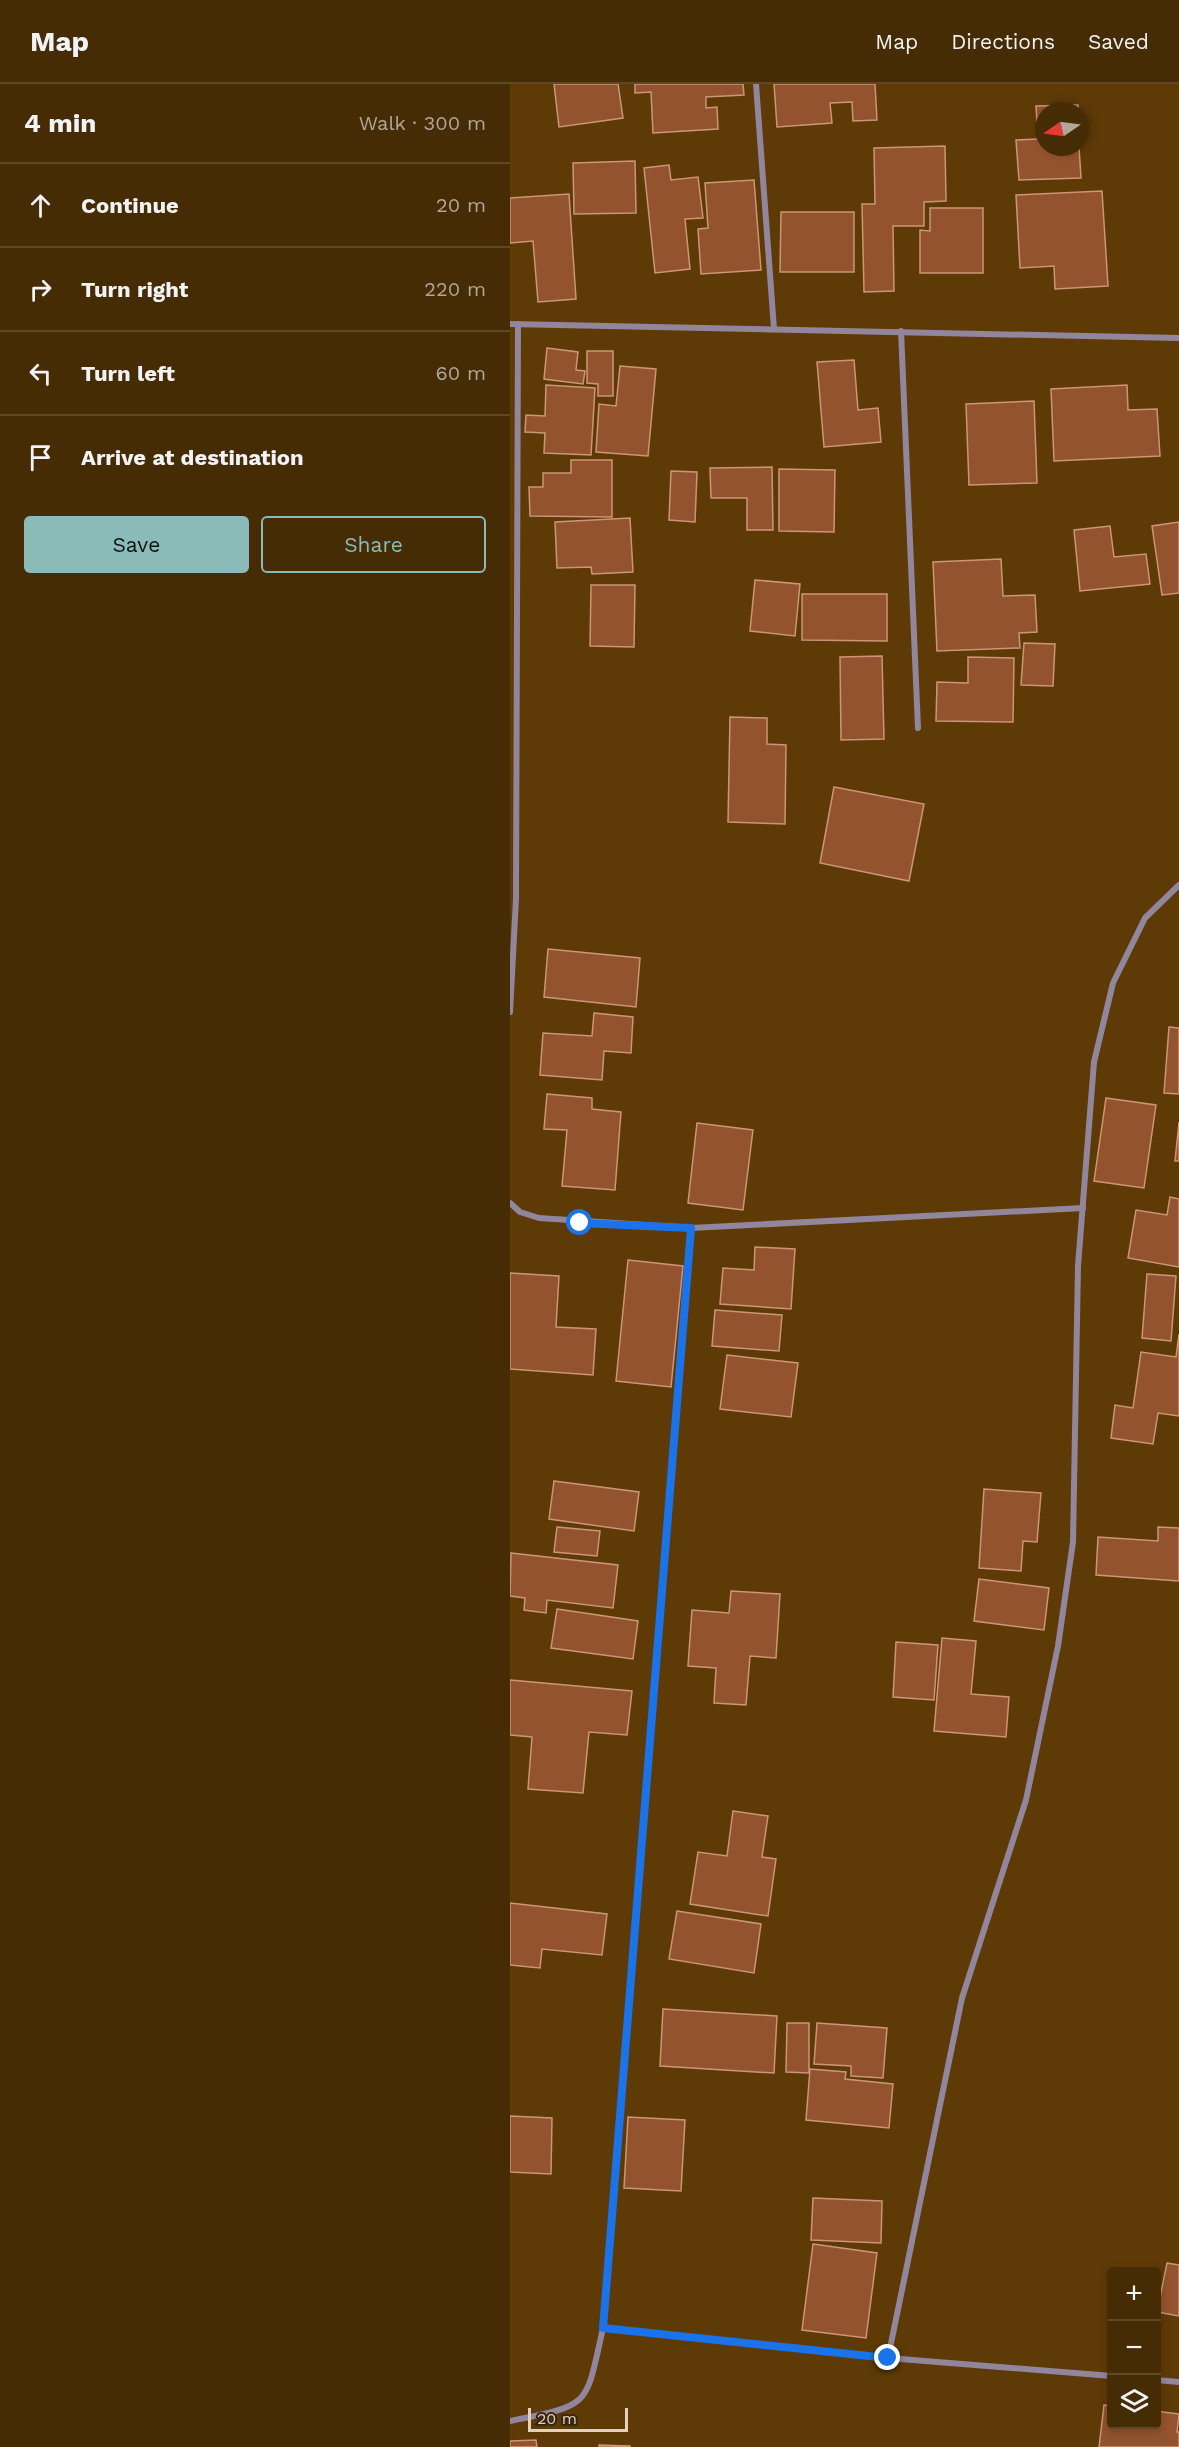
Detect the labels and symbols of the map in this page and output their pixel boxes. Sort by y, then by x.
north arrow [1035,102,1089,156]
route start [566,1209,592,1235]
route end [874,2344,900,2370]
scale bar [528,2405,628,2432]

